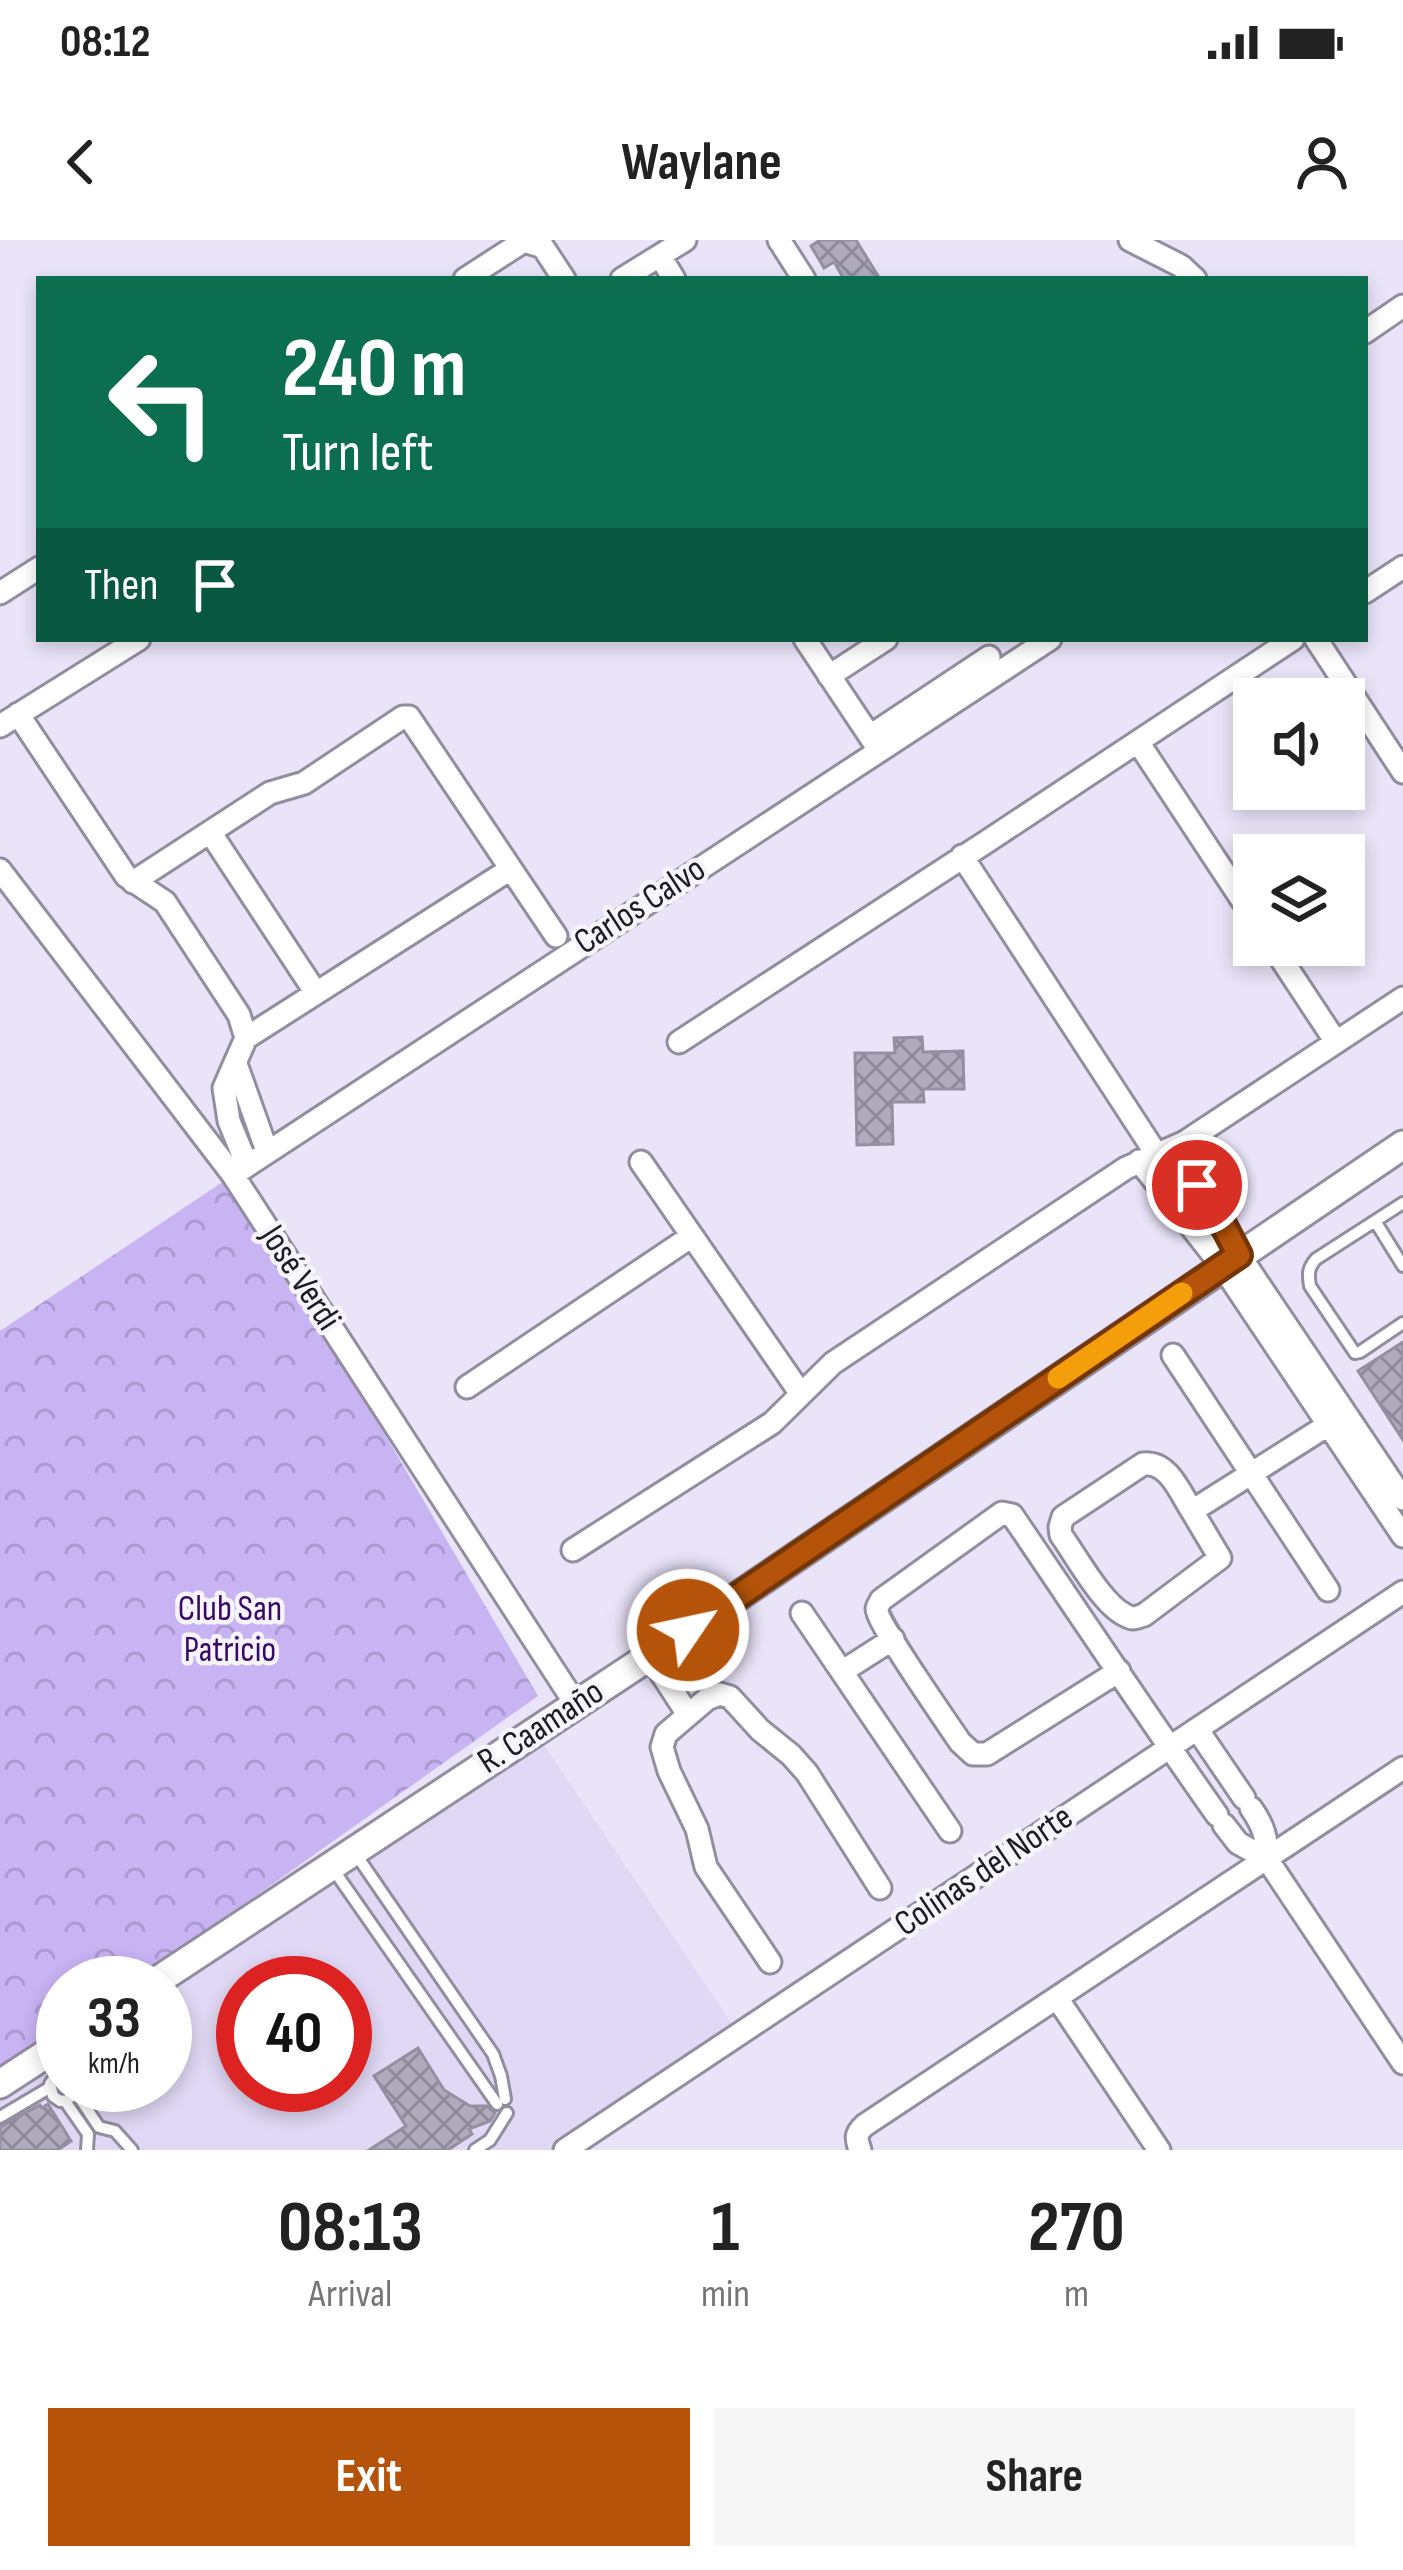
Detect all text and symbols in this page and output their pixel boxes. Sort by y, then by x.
text: 08:12 [60,15,151,70]
icon: back [48,129,114,195]
icon: person [1289,129,1355,195]
text: Waylane [621,130,782,195]
text: 240 m [282,319,466,420]
icon: left [84,324,240,480]
text: Turn left [282,421,434,486]
icon: arrive [182,552,248,618]
text: Then [84,558,158,613]
map controls [1233,678,1365,966]
button: sound [1233,678,1365,810]
button: layers [1233,834,1365,966]
street label: Carlos Calvo [567,848,713,964]
pin [1146,1134,1248,1236]
icon: arrive [1164,1152,1230,1218]
street label: José Verdi [250,1217,350,1339]
position arrow [625,1567,751,1693]
park label: Club San Patricio [178,1588,282,1672]
street label: R. Caamaño [470,1671,612,1783]
street label: Colinas del Norte [887,1796,1081,1946]
speed limit sign: 40 [216,1956,372,2112]
text: 33 [87,1983,141,2055]
text: km/h [88,2046,140,2082]
text: 08:13 [278,2185,423,2272]
text: 1 [711,2185,740,2272]
text: 270 [1028,2185,1125,2272]
text: Arrival [309,2271,392,2318]
text: min [701,2271,750,2318]
text: m [1064,2271,1089,2318]
button: Exit [48,2408,690,2546]
button: Share [714,2408,1355,2546]

